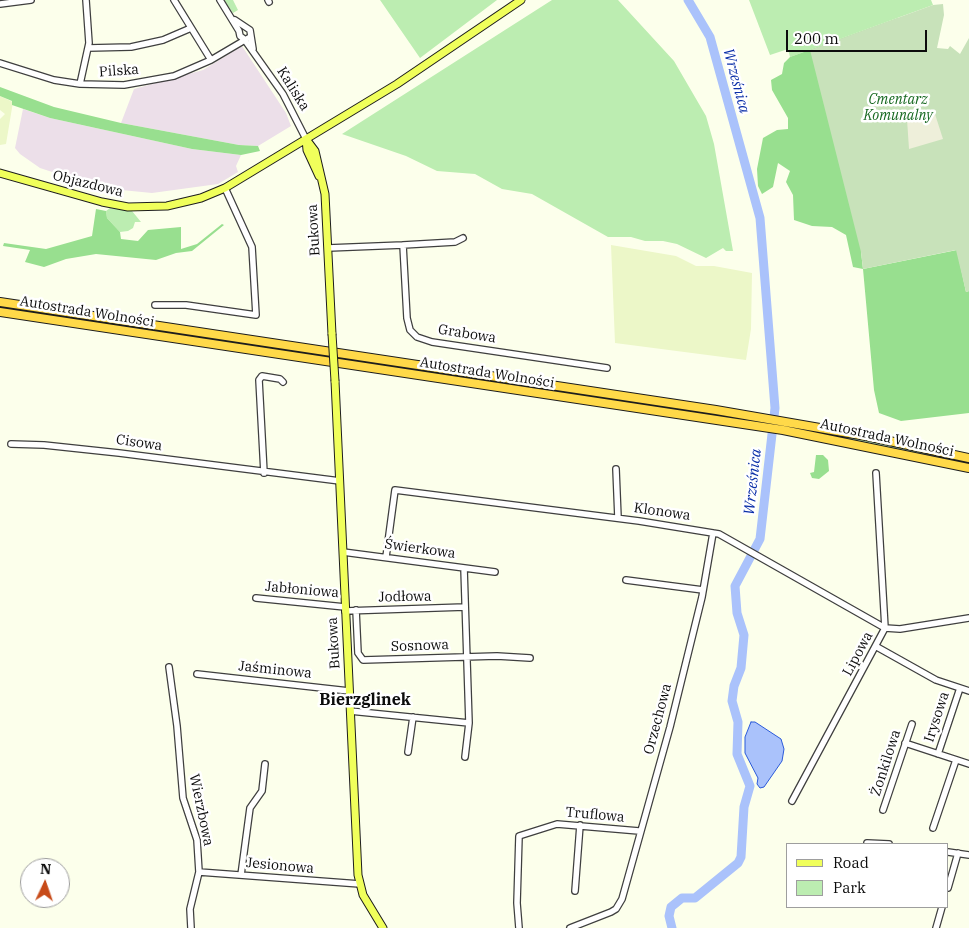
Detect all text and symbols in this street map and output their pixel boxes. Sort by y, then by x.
scale bar [789,20,930,52]
text: 200 m [794,29,839,48]
water label: Wrześnica [719,47,753,115]
street label: Pilska [98,61,140,81]
street label: Kaliska [273,64,313,114]
park label: Cmentarz Komunalny [863,92,933,124]
street label: Objazdowa [51,167,125,201]
street label: Bukowa [304,204,324,256]
street label: Autostrada Wolności [18,293,156,331]
street label: Grabowa [437,321,497,347]
street label: Autostrada Wolności [418,354,556,392]
street label: Autostrada Wolności [819,416,955,460]
street label: Cisowa [115,431,163,455]
water label: Wrześnica [741,448,765,516]
street label: Klonowa [633,500,691,524]
street label: Świerkowa [383,536,457,562]
street label: Jabłoniowa [264,578,340,602]
street label: Jodłowa [378,588,432,606]
street label: Bukowa [324,617,344,669]
street label: Lipowa [839,629,877,679]
street label: Sosnowa [391,637,449,655]
street label: Jaśminowa [237,658,313,682]
street label: Orzechowa [640,682,676,756]
district label: Bierzglinek [319,690,411,710]
street label: Irysowa [921,690,953,744]
street label: Żonkilowa [867,728,905,798]
street label: Wierzbowa [185,772,217,848]
street label: Truflowa [565,804,625,826]
legend [786,843,949,908]
text: Road [833,853,869,872]
street label: Jesionowa [245,855,315,877]
north arrow [20,858,70,908]
text: N [40,860,52,878]
text: Park [833,878,866,897]

